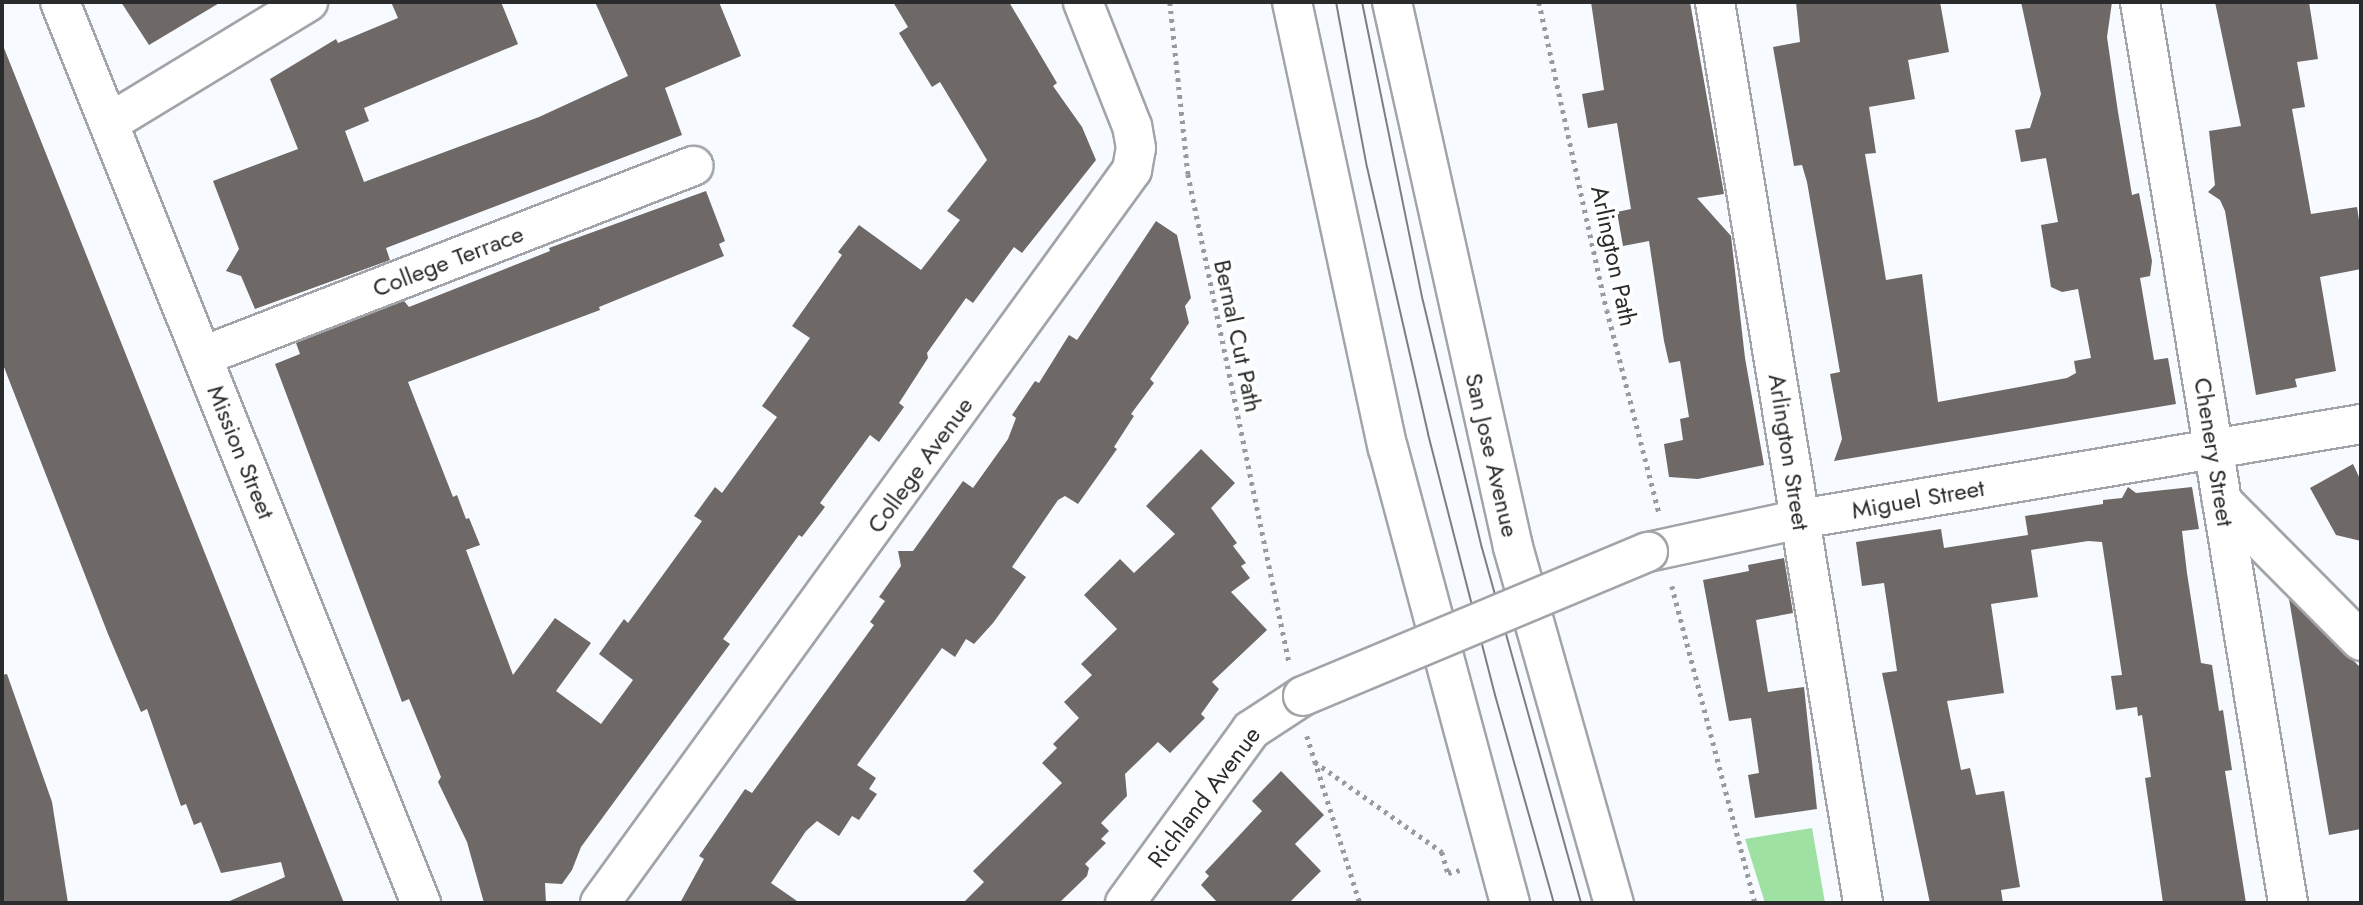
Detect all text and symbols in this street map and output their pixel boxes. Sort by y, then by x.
street label: Arlington Path [1585,183,1643,329]
street label: College Terrace [369,219,527,303]
street label: Bernal Cut Path [1208,257,1268,415]
street label: San Jose Avenue [1459,370,1525,540]
street label: Arlington Street [1762,372,1816,532]
street label: Chenery Street [2188,376,2240,528]
street label: Mission Street [201,381,281,523]
street label: College Avenue [861,391,979,539]
street label: Miguel Street [1849,473,1987,525]
street label: Richland Avenue [1142,721,1266,873]

